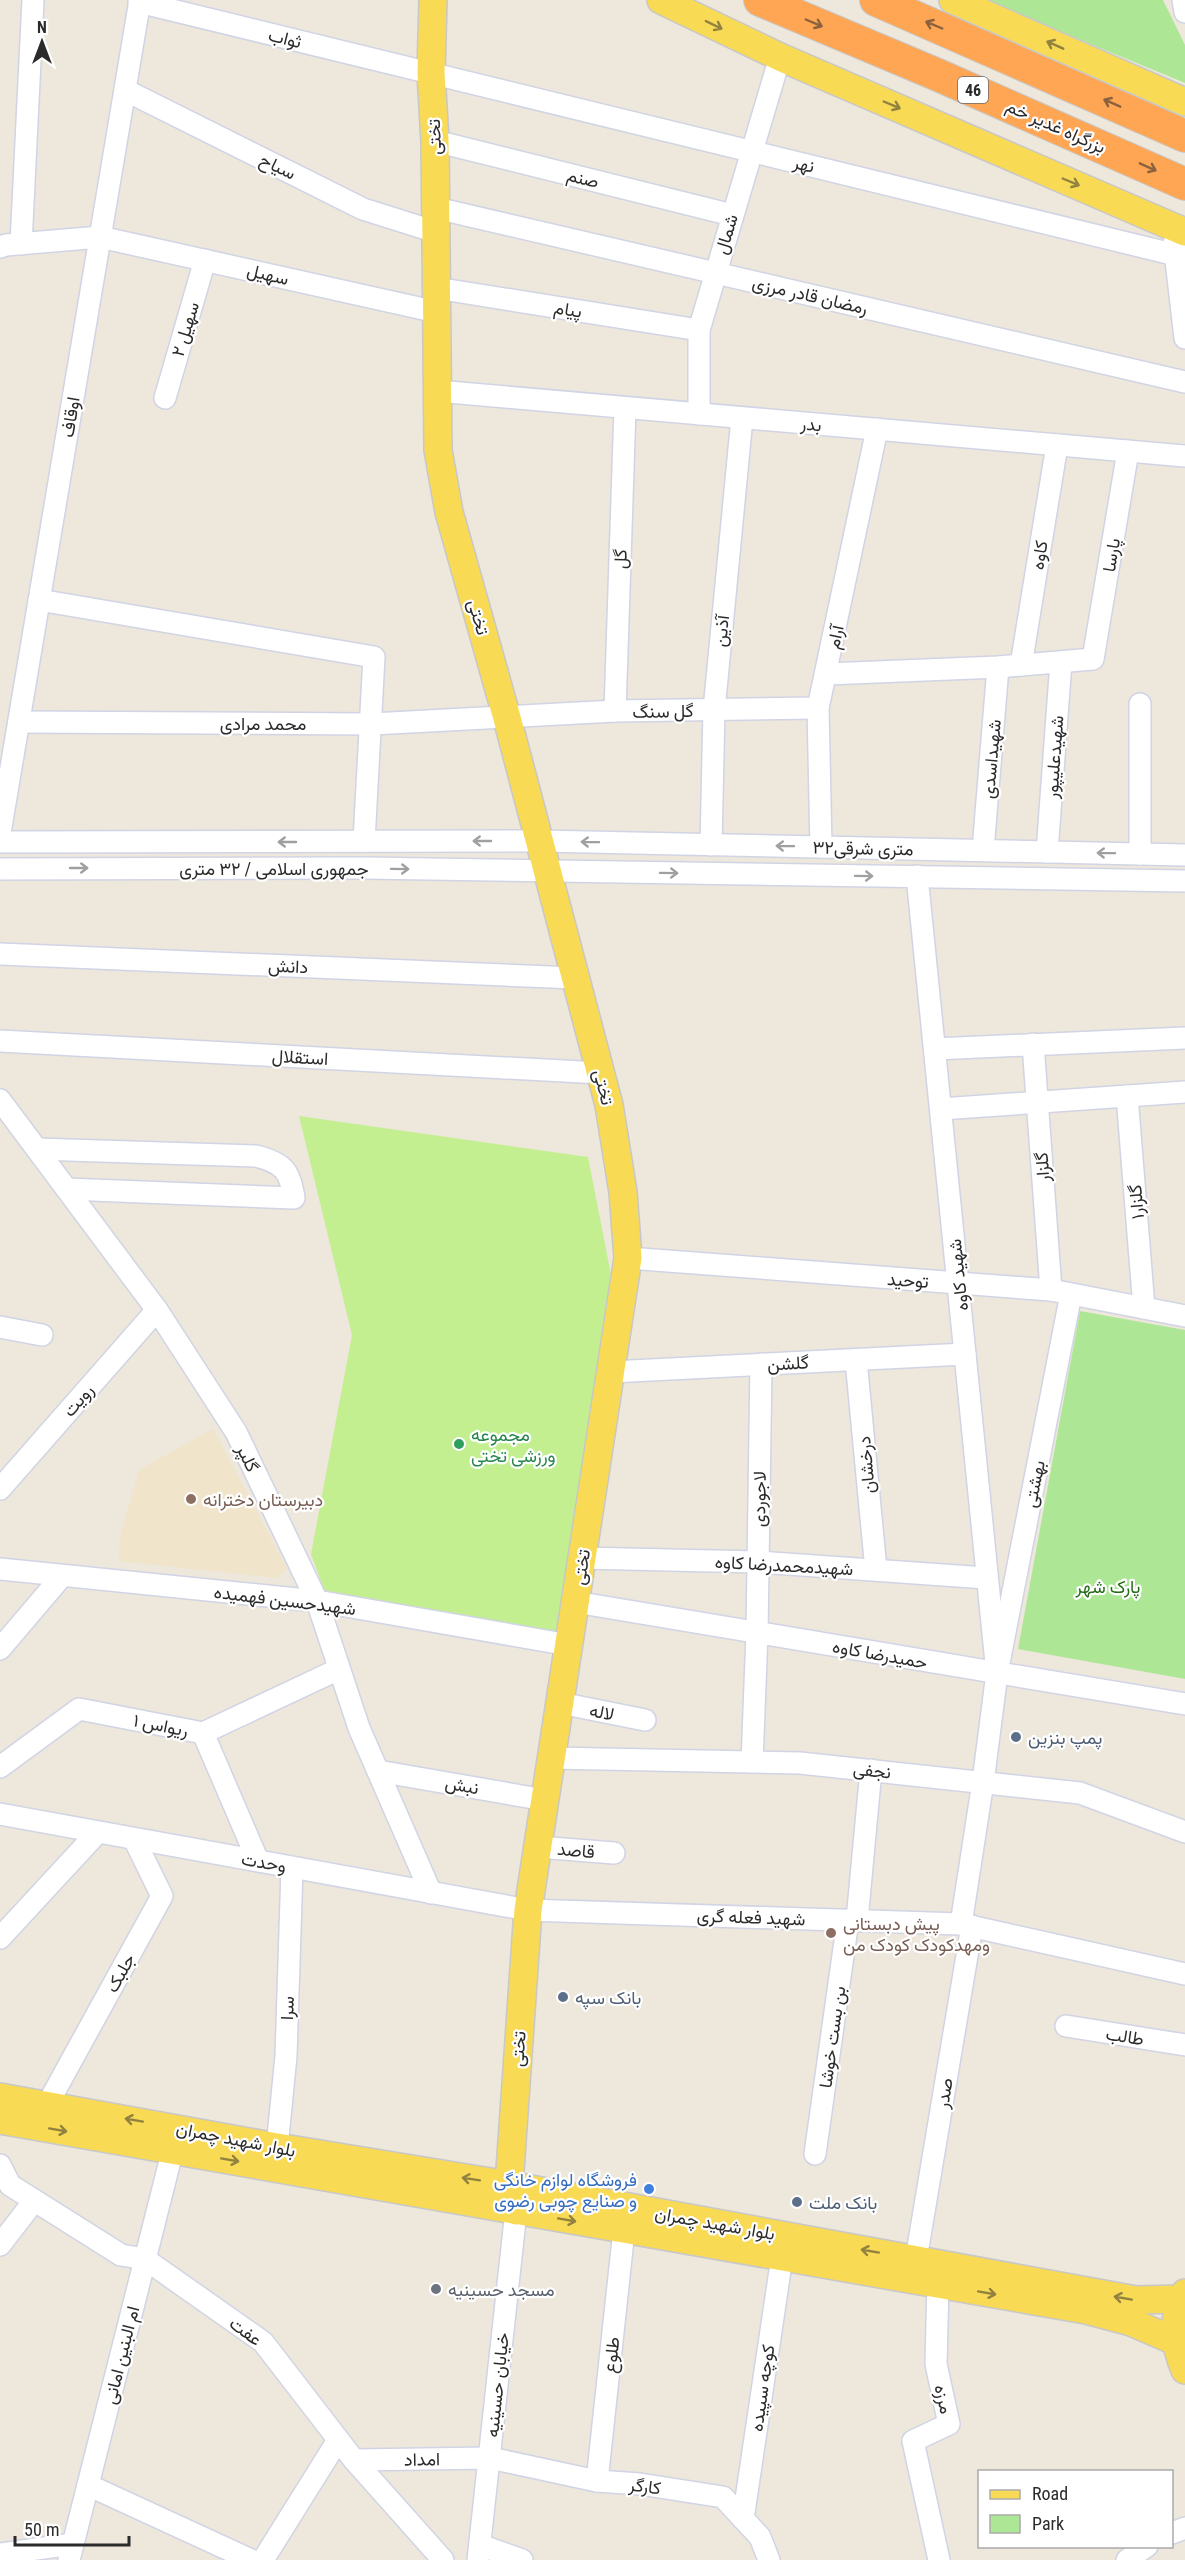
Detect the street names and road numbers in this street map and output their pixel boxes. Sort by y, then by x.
street label: ثواب [266,24,304,53]
road number: 46 [958,77,988,103]
street label: بزرگراه غدیر خم [1002,95,1109,159]
street label: تختی [423,119,446,155]
street label: سیاح [256,148,299,185]
street label: نهر [790,151,817,178]
street label: صنم [564,164,601,194]
street label: شمال [710,211,743,257]
street label: سهیل [245,259,291,290]
street label: رمضان قادر مرزی [750,272,870,319]
street label: پیام [552,296,584,324]
street label: سهیل ۲ [167,299,204,359]
street label: اوقاف [56,395,85,439]
street label: بدر [799,413,822,436]
street label: پارسا [1098,537,1126,574]
street label: کاوه [1026,539,1053,571]
street label: گل [609,549,632,569]
street label: تختی [463,597,494,637]
street label: آذین [709,612,734,648]
street label: آرام [822,621,850,651]
street label: گل سنگ [632,700,694,723]
street label: محمد مرادی [220,713,306,735]
street label: شهیدعلیپور [1041,715,1069,800]
street label: شهیداسدی [977,718,1006,800]
street label: متری شرقی۳۲ [812,837,914,860]
street label: جمهوری اسلامی / ۳۲ متری [179,858,369,880]
street label: دانش [268,955,308,978]
street label: استقلال [271,1045,329,1070]
street label: تختی [588,1067,619,1107]
street label: گلزار [1030,1151,1055,1184]
street label: گلزار۱ [1124,1184,1149,1220]
street label: شهید کاوه [944,1238,973,1312]
street label: توحید [886,1268,930,1293]
street label: گلشن [767,1351,810,1376]
street label: رویت [58,1379,99,1421]
street label: درخشان [853,1435,880,1495]
street label: گلپر [230,1440,264,1476]
street label: بهشتی [1019,1459,1050,1510]
street label: لاجوردی [748,1471,771,1527]
street label: تختی [568,1548,595,1587]
street label: شهیدمحمدرضا کاوه [714,1551,854,1580]
street label: شهیدحسین فهمیده [213,1581,357,1620]
street label: حمیدرضا کاوه [831,1635,929,1674]
street label: لاله [588,1699,616,1725]
street label: ریواس ۱ [132,1709,190,1742]
street label: نجفی [852,1758,892,1783]
street label: نبش [443,1772,480,1799]
street label: قاصد [556,1838,596,1862]
street label: وحدت [240,1848,288,1877]
street label: شهید فعله گری [696,1905,806,1930]
street label: جلبک [101,1950,139,1996]
street label: بن بست خوشا [814,1985,851,2089]
street label: سرا [276,1996,299,2020]
street label: طالب [1104,2023,1146,2049]
street label: تختی [506,2030,531,2068]
street label: صدر [931,2076,958,2111]
street label: بلوار شهید چمران [174,2117,298,2163]
street label: بلوار شهید چمران [653,2202,777,2246]
street label: ام البنین امانی [99,2304,145,2407]
street label: عفت [226,2312,266,2350]
street label: خیابان حسینیه [481,2332,513,2438]
street label: طلوع [599,2336,625,2375]
street label: کوچه سپیده [746,2343,780,2433]
street label: مرزه [929,2382,958,2416]
street label: امداد [404,2448,440,2470]
street label: کارگر [627,2473,662,2499]

